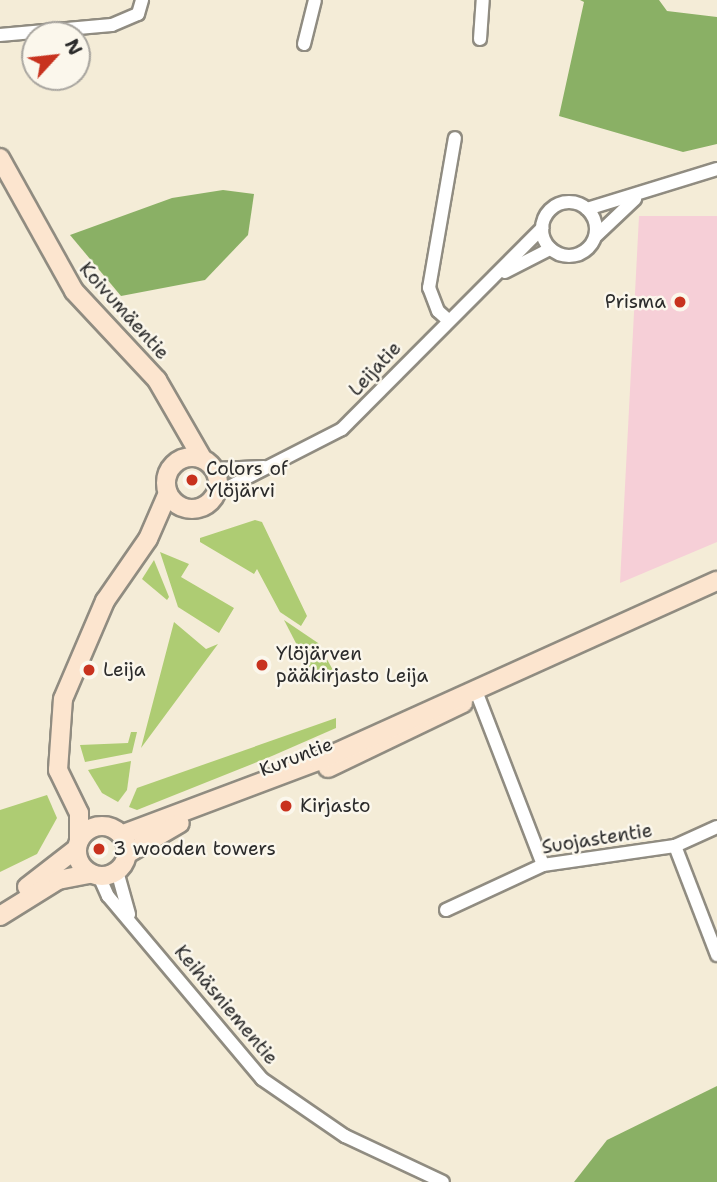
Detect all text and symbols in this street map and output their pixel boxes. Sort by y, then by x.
north arrow [21,21,91,91]
text: N [59,35,88,60]
street label: Koivumäentie [74,258,174,364]
place label: Prisma [605,291,666,313]
marker: Prisma [672,294,688,310]
street label: Leijatie [344,337,406,401]
place label: Colors of Ylöjärvi [206,458,288,502]
marker: Colors of Ylöjärvi [184,472,200,488]
place label: Ylöjärven pääkirjasto Leija [276,643,428,687]
marker: Ylöjärven pääkirjasto Leija [254,657,270,673]
place label: Leija [103,659,146,681]
marker: Leija [81,662,97,678]
street label: Kuruntie [256,733,336,781]
place label: Kirjasto [300,795,371,817]
marker: Kirjasto [278,798,294,814]
street label: Suojastentie [540,819,654,859]
place label: 3 wooden towers [113,838,276,860]
marker: 3 wooden towers [91,841,107,857]
street label: Keihäsniementie [169,941,283,1069]

